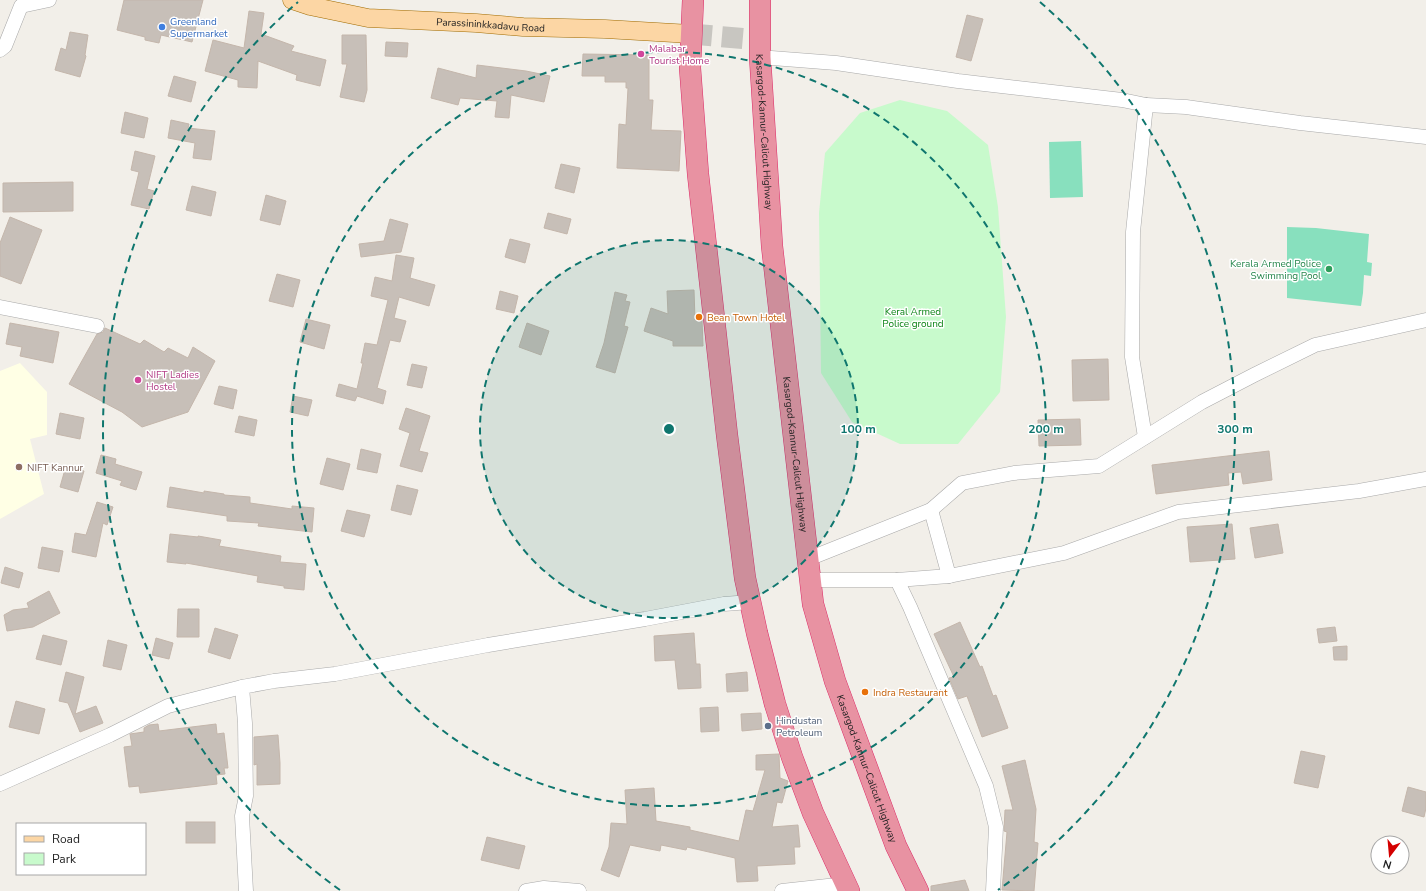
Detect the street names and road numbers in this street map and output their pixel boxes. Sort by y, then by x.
street label: Parassininkkadavu Road [436,15,545,36]
street label: Kasargod-Kannur-Calicut Highway [752,54,776,211]
street label: Kasargod-Kannur-Calicut Highway [779,376,811,534]
street label: Kasargod-Kannur-Calicut Highway [833,693,900,845]

